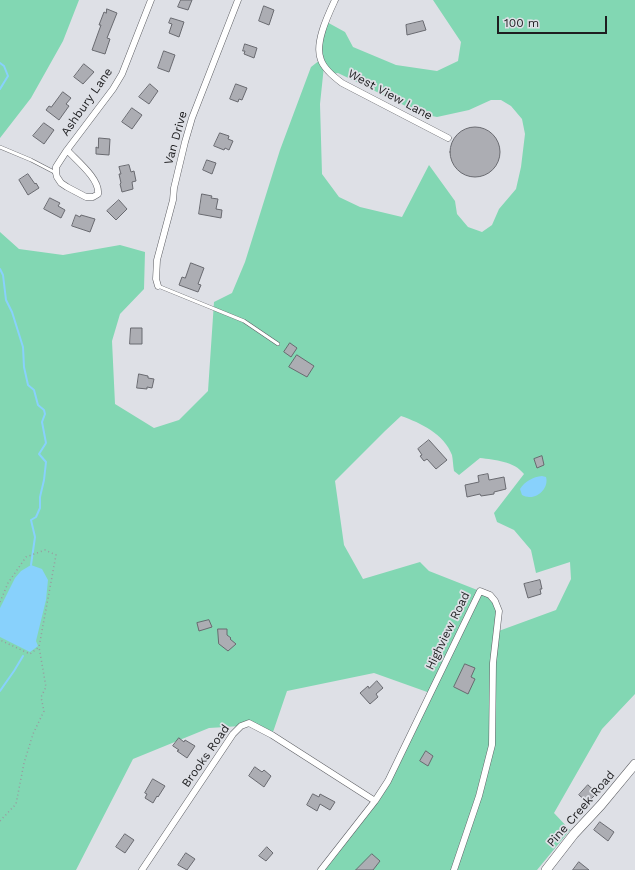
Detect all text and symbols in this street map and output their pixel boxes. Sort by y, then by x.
scale bar [499,8,609,34]
text: 100 m [504,16,539,30]
street label: Ashbury Lane [58,65,116,139]
street label: West View Lane [345,67,435,123]
street label: Van Drive [161,109,191,167]
street label: Highview Road [423,590,473,672]
street label: Brooks Road [179,722,233,790]
street label: Pine Creek Road [544,768,618,850]

